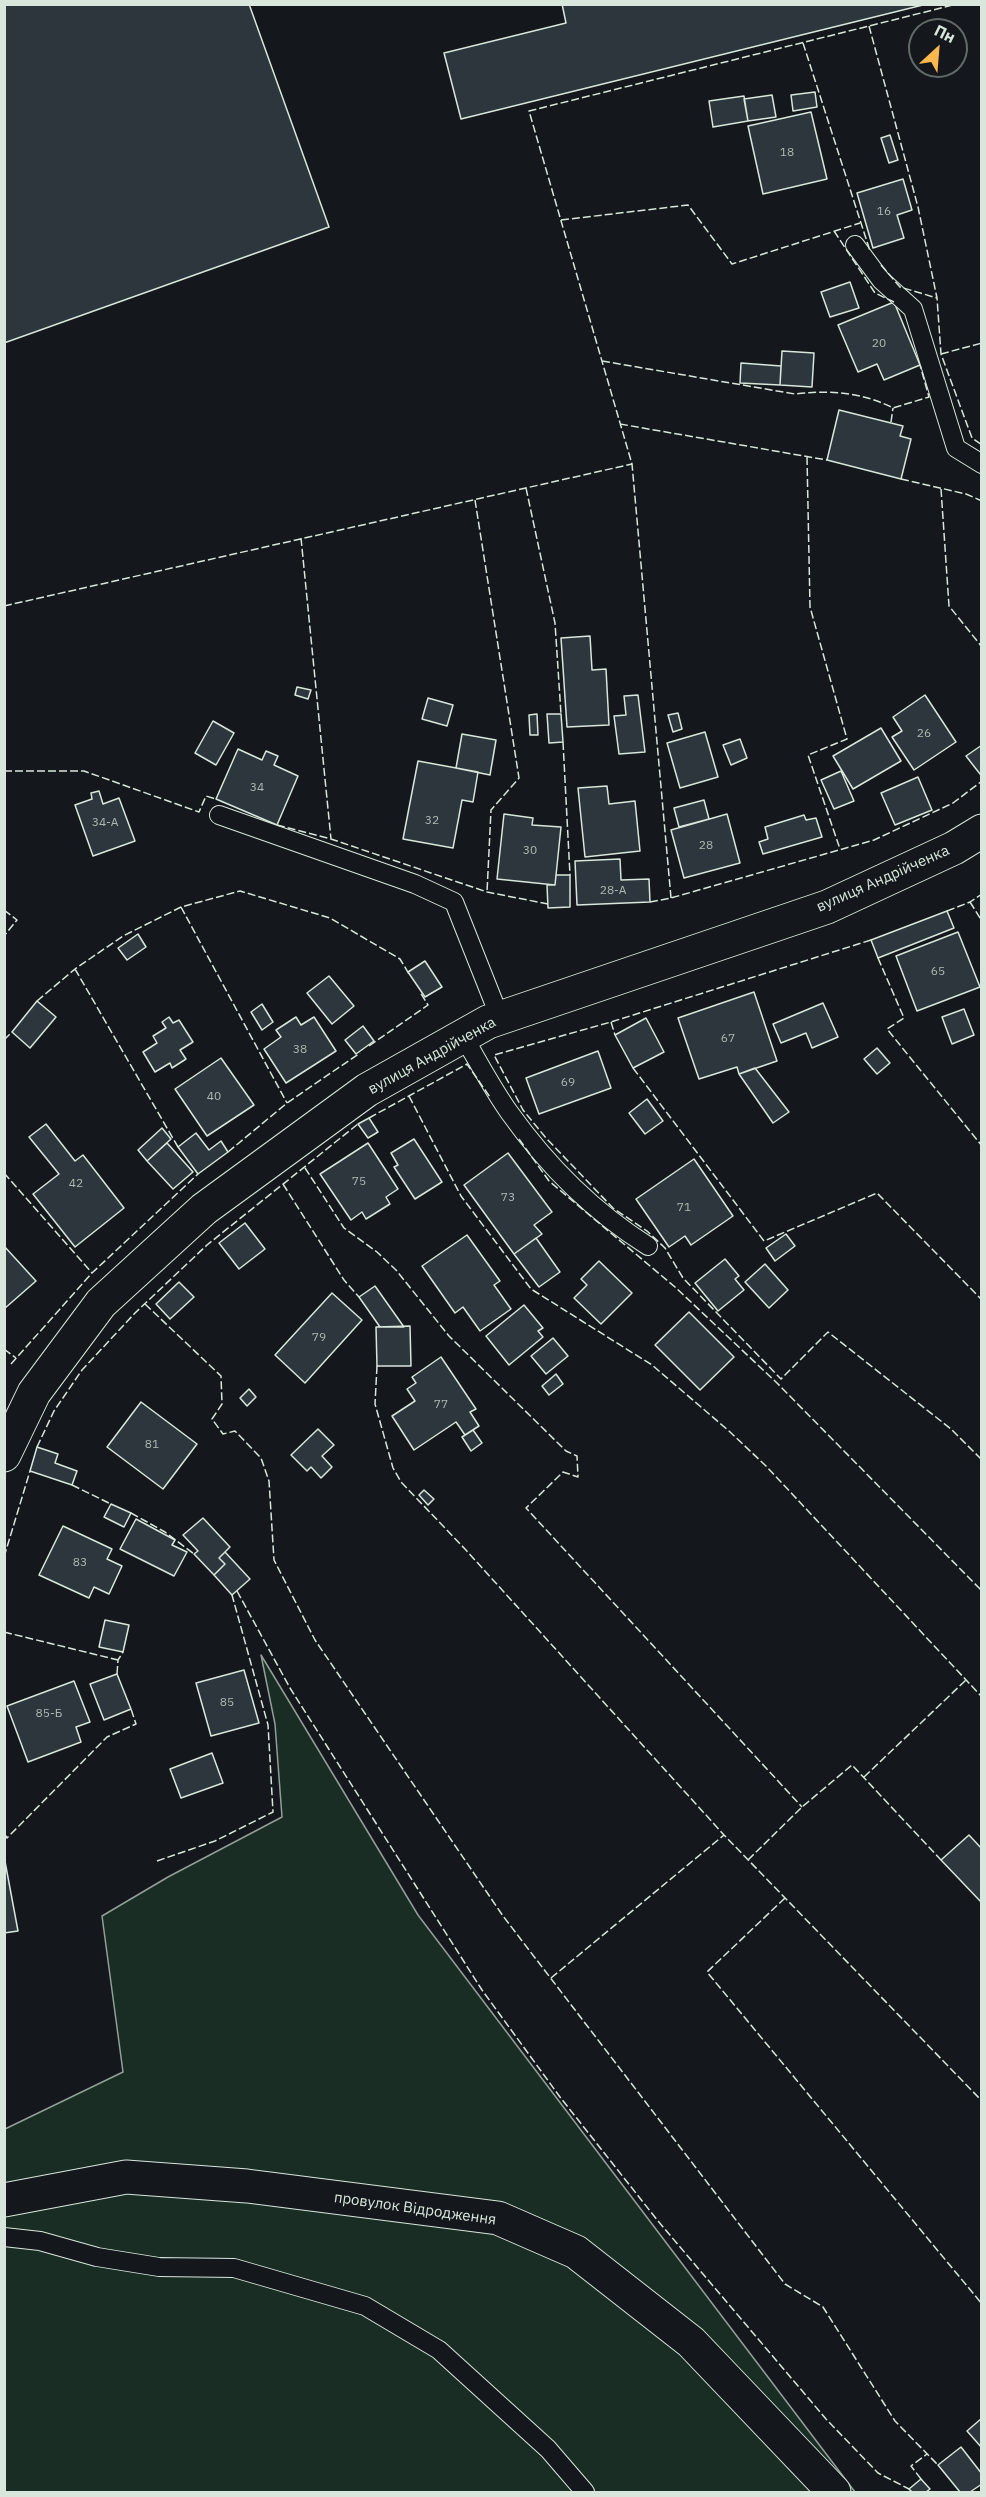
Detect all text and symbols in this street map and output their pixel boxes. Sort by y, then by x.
north arrow [908,18,968,78]
text: Пн [931,20,959,47]
house number: 18 [780,146,794,160]
house number: 16 [877,205,891,219]
house number: 20 [872,337,886,351]
house number: 26 [917,727,931,741]
house number: 34 [250,781,264,795]
house number: 32 [425,814,439,828]
house number: 34-А [92,816,118,830]
house number: 28 [699,839,713,853]
street label: вулиця Андрійченка [814,842,952,916]
house number: 30 [523,844,537,858]
house number: 28-А [600,884,626,898]
house number: 65 [931,965,945,979]
street label: вулиця Андрійченка [365,1013,499,1099]
house number: 67 [721,1032,735,1046]
house number: 38 [293,1043,307,1057]
house number: 69 [561,1076,575,1090]
house number: 40 [207,1090,221,1104]
house number: 75 [352,1175,366,1189]
house number: 42 [69,1177,83,1191]
house number: 73 [501,1191,515,1205]
house number: 71 [677,1201,691,1215]
house number: 79 [312,1331,326,1345]
house number: 77 [434,1398,448,1412]
house number: 81 [145,1438,159,1452]
house number: 83 [73,1556,87,1570]
house number: 85 [220,1696,234,1710]
house number: 85-Б [36,1707,62,1721]
street label: провулок Відродження [333,2189,497,2229]

